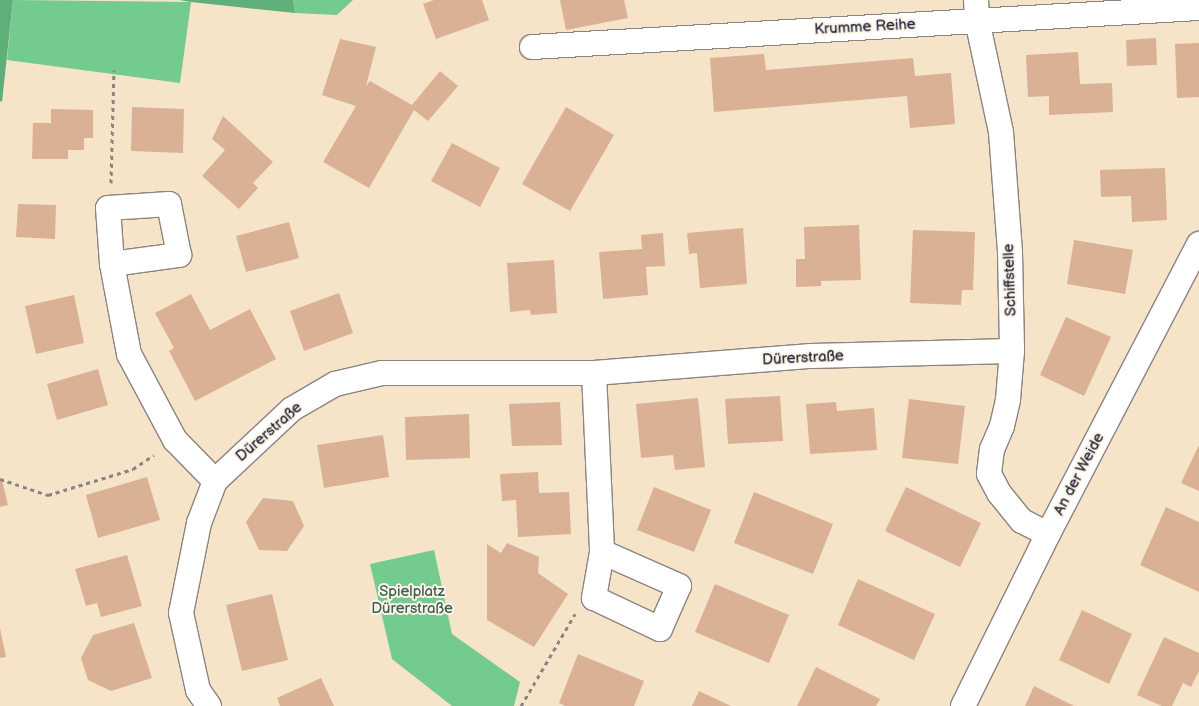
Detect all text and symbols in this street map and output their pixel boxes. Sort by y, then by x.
street label: Krumme Reihe [814,15,916,39]
street label: Schiffstelle [1000,243,1020,317]
street label: Dürerstraße [762,347,844,369]
street label: Dürerstraße [232,398,306,466]
street label: An der Weide [1050,429,1108,519]
park label: Spielplatz Dürerstraße [371,582,453,617]

